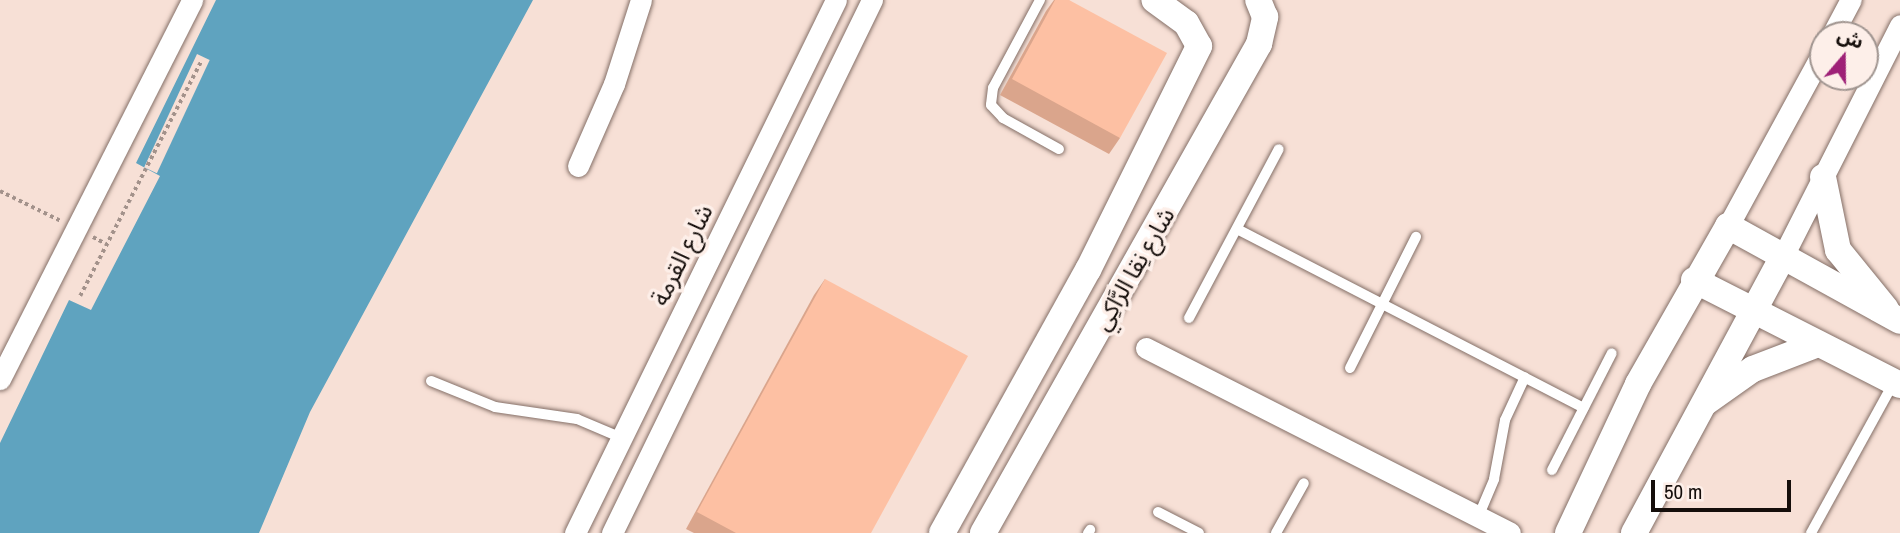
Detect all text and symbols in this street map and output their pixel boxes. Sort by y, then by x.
north arrow [1809,21,1879,91]
text: ش [1834,21,1867,55]
street label: شارع القرمة [645,200,719,310]
street label: شارع نِقا الرَّاكِي [1087,202,1181,336]
scale bar [1655,466,1795,510]
text: 50 m [1664,477,1702,506]

